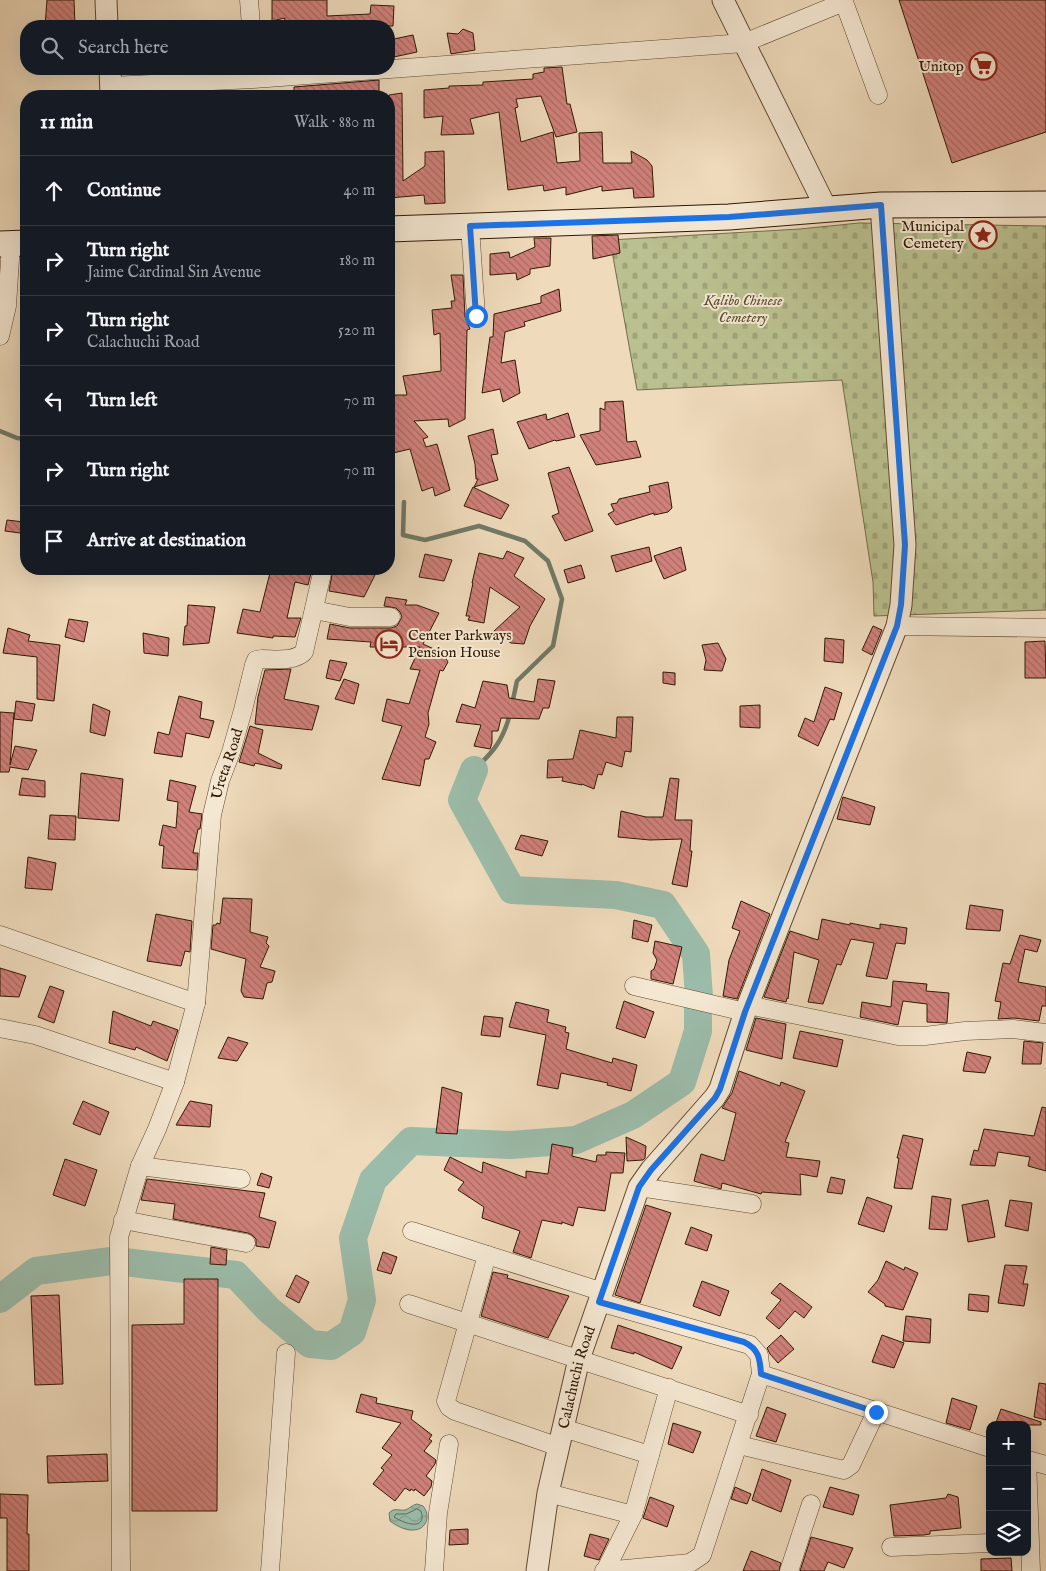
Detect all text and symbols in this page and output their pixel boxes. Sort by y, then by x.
search box [20,20,395,75]
icon: search [38,34,66,62]
text: Search here [78,36,169,60]
supermarket icon: Unitop [968,51,998,81]
place label: Unitop [918,57,964,76]
text: 11 min [40,109,93,136]
text: Walk · 880 m [294,113,375,133]
icon: ahead [40,177,68,205]
text: Continue [87,179,161,203]
text: 40 m [343,181,375,201]
place label: Municipal Cemetery [901,217,965,253]
place icon: Municipal Cemetery [968,220,998,250]
text: Turn right [87,239,169,263]
icon: right [40,247,68,275]
text: 180 m [339,251,375,271]
text: Jaime Cardinal Sin Avenue [87,263,261,283]
park label: Kalibo Chinese Cemetery [703,291,782,327]
route start [465,305,488,328]
text: Turn right [87,309,169,333]
icon: right [40,317,68,345]
text: 520 m [338,321,375,341]
text: Calachuchi Road [87,333,200,353]
icon: left [40,387,68,415]
text: Turn left [87,389,158,413]
text: 70 m [344,391,375,411]
icon: right [40,457,68,485]
text: Turn right [87,459,169,483]
text: 70 m [344,461,375,481]
icon: arrive [40,527,68,555]
text: Arrive at destination [87,529,246,553]
place label: Center Parkways Pension House [408,626,512,662]
hotel icon: Center Parkways Pension House [374,629,404,659]
street label: Ureta Road [207,725,248,801]
street label: Calachuchi Road [554,1323,600,1431]
route end [865,1401,888,1424]
map controls [986,1421,1031,1556]
button: + [986,1421,1031,1466]
button: − [986,1466,1031,1511]
button: layers [986,1511,1031,1556]

